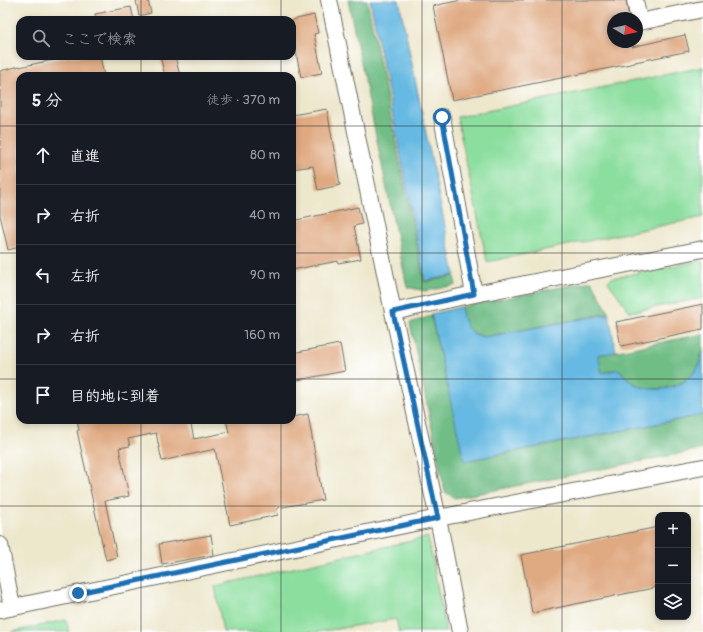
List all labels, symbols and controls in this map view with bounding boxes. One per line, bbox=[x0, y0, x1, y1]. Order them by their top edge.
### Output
north arrow bbox=[607, 12, 643, 48]
search box bbox=[16, 16, 296, 60]
icon: search bbox=[30, 27, 52, 49]
text: ここで検索 bbox=[62, 30, 137, 49]
text: 5 分 bbox=[32, 90, 62, 111]
text: 徒歩 · 370 m bbox=[207, 92, 280, 108]
route start bbox=[433, 108, 451, 126]
icon: ahead bbox=[32, 144, 54, 166]
text: 直進 bbox=[70, 147, 100, 166]
text: 80 m bbox=[250, 147, 280, 163]
icon: right bbox=[32, 204, 54, 226]
text: 右折 bbox=[70, 207, 100, 226]
text: 40 m bbox=[249, 207, 280, 223]
icon: left bbox=[32, 264, 54, 286]
text: 左折 bbox=[70, 267, 100, 286]
text: 90 m bbox=[250, 267, 280, 283]
icon: right bbox=[32, 324, 54, 346]
text: 右折 bbox=[70, 327, 100, 346]
text: 160 m bbox=[244, 327, 280, 343]
icon: arrive bbox=[32, 384, 54, 406]
text: 目的地に到着 bbox=[70, 387, 160, 406]
map controls bbox=[655, 512, 691, 620]
button: + bbox=[655, 512, 691, 548]
button: − bbox=[655, 548, 691, 584]
route end bbox=[69, 584, 87, 602]
button: layers bbox=[655, 584, 691, 620]

